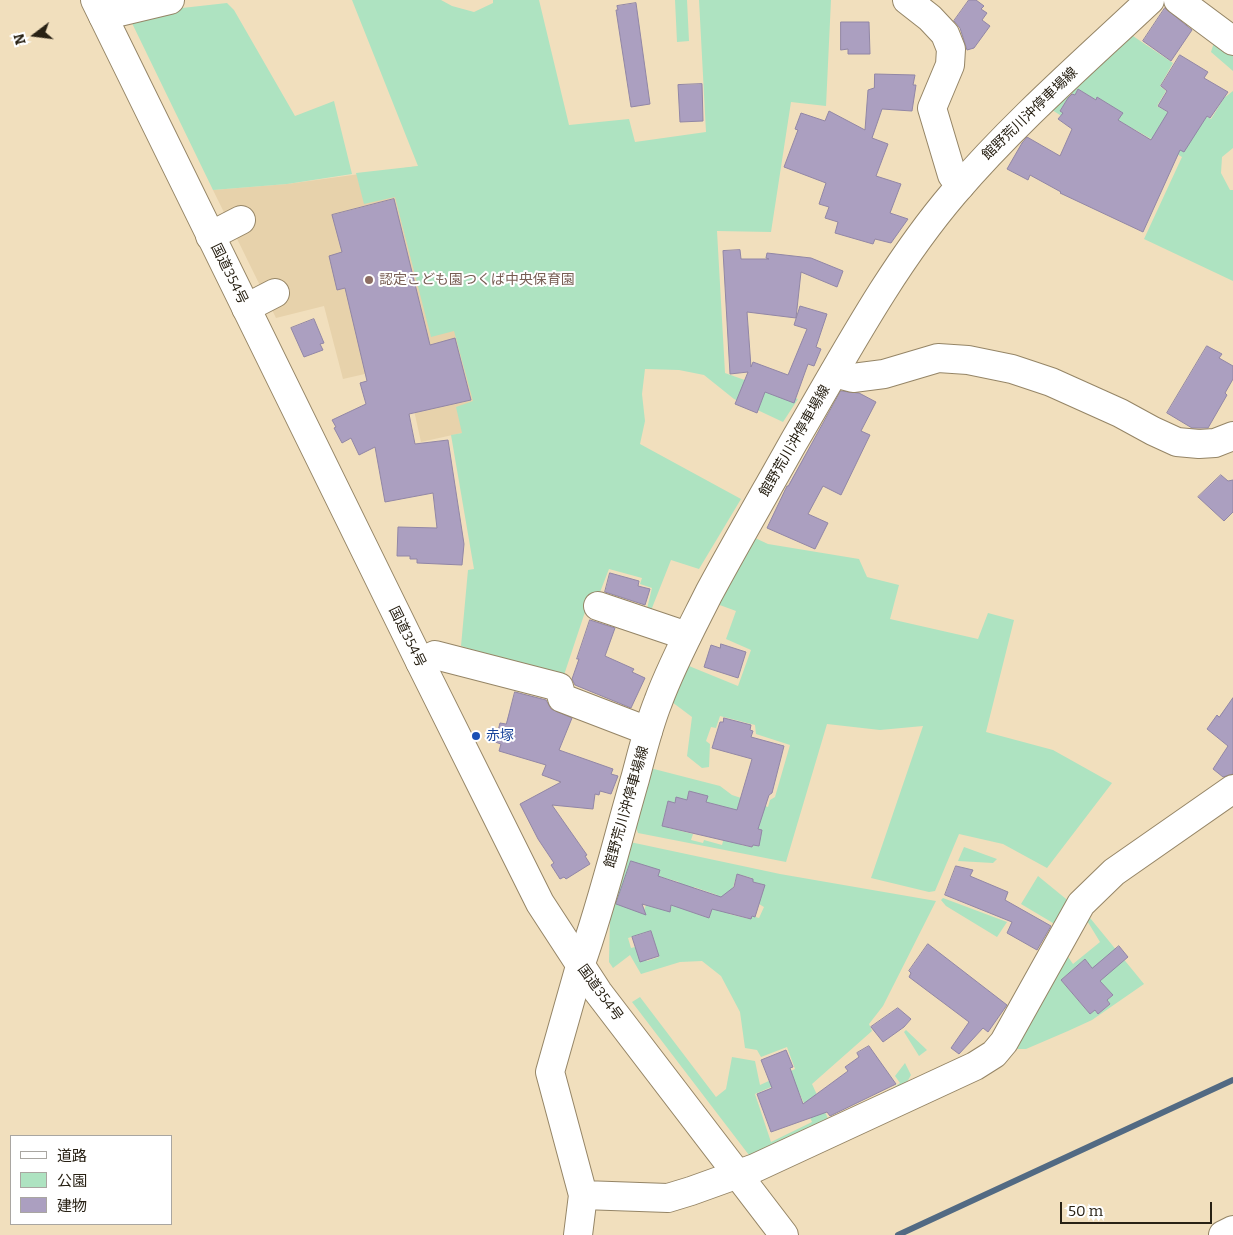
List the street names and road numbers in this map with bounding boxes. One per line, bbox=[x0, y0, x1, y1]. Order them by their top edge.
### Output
street label: 館野荒川沖停車場線 bbox=[979, 64, 1081, 164]
street label: 国道354号 bbox=[207, 241, 251, 307]
street label: 館野荒川沖停車場線 bbox=[756, 382, 834, 500]
street label: 国道354号 bbox=[385, 604, 429, 670]
street label: 館野荒川沖停車場線 bbox=[602, 744, 652, 870]
street label: 国道354号 bbox=[574, 962, 626, 1024]

